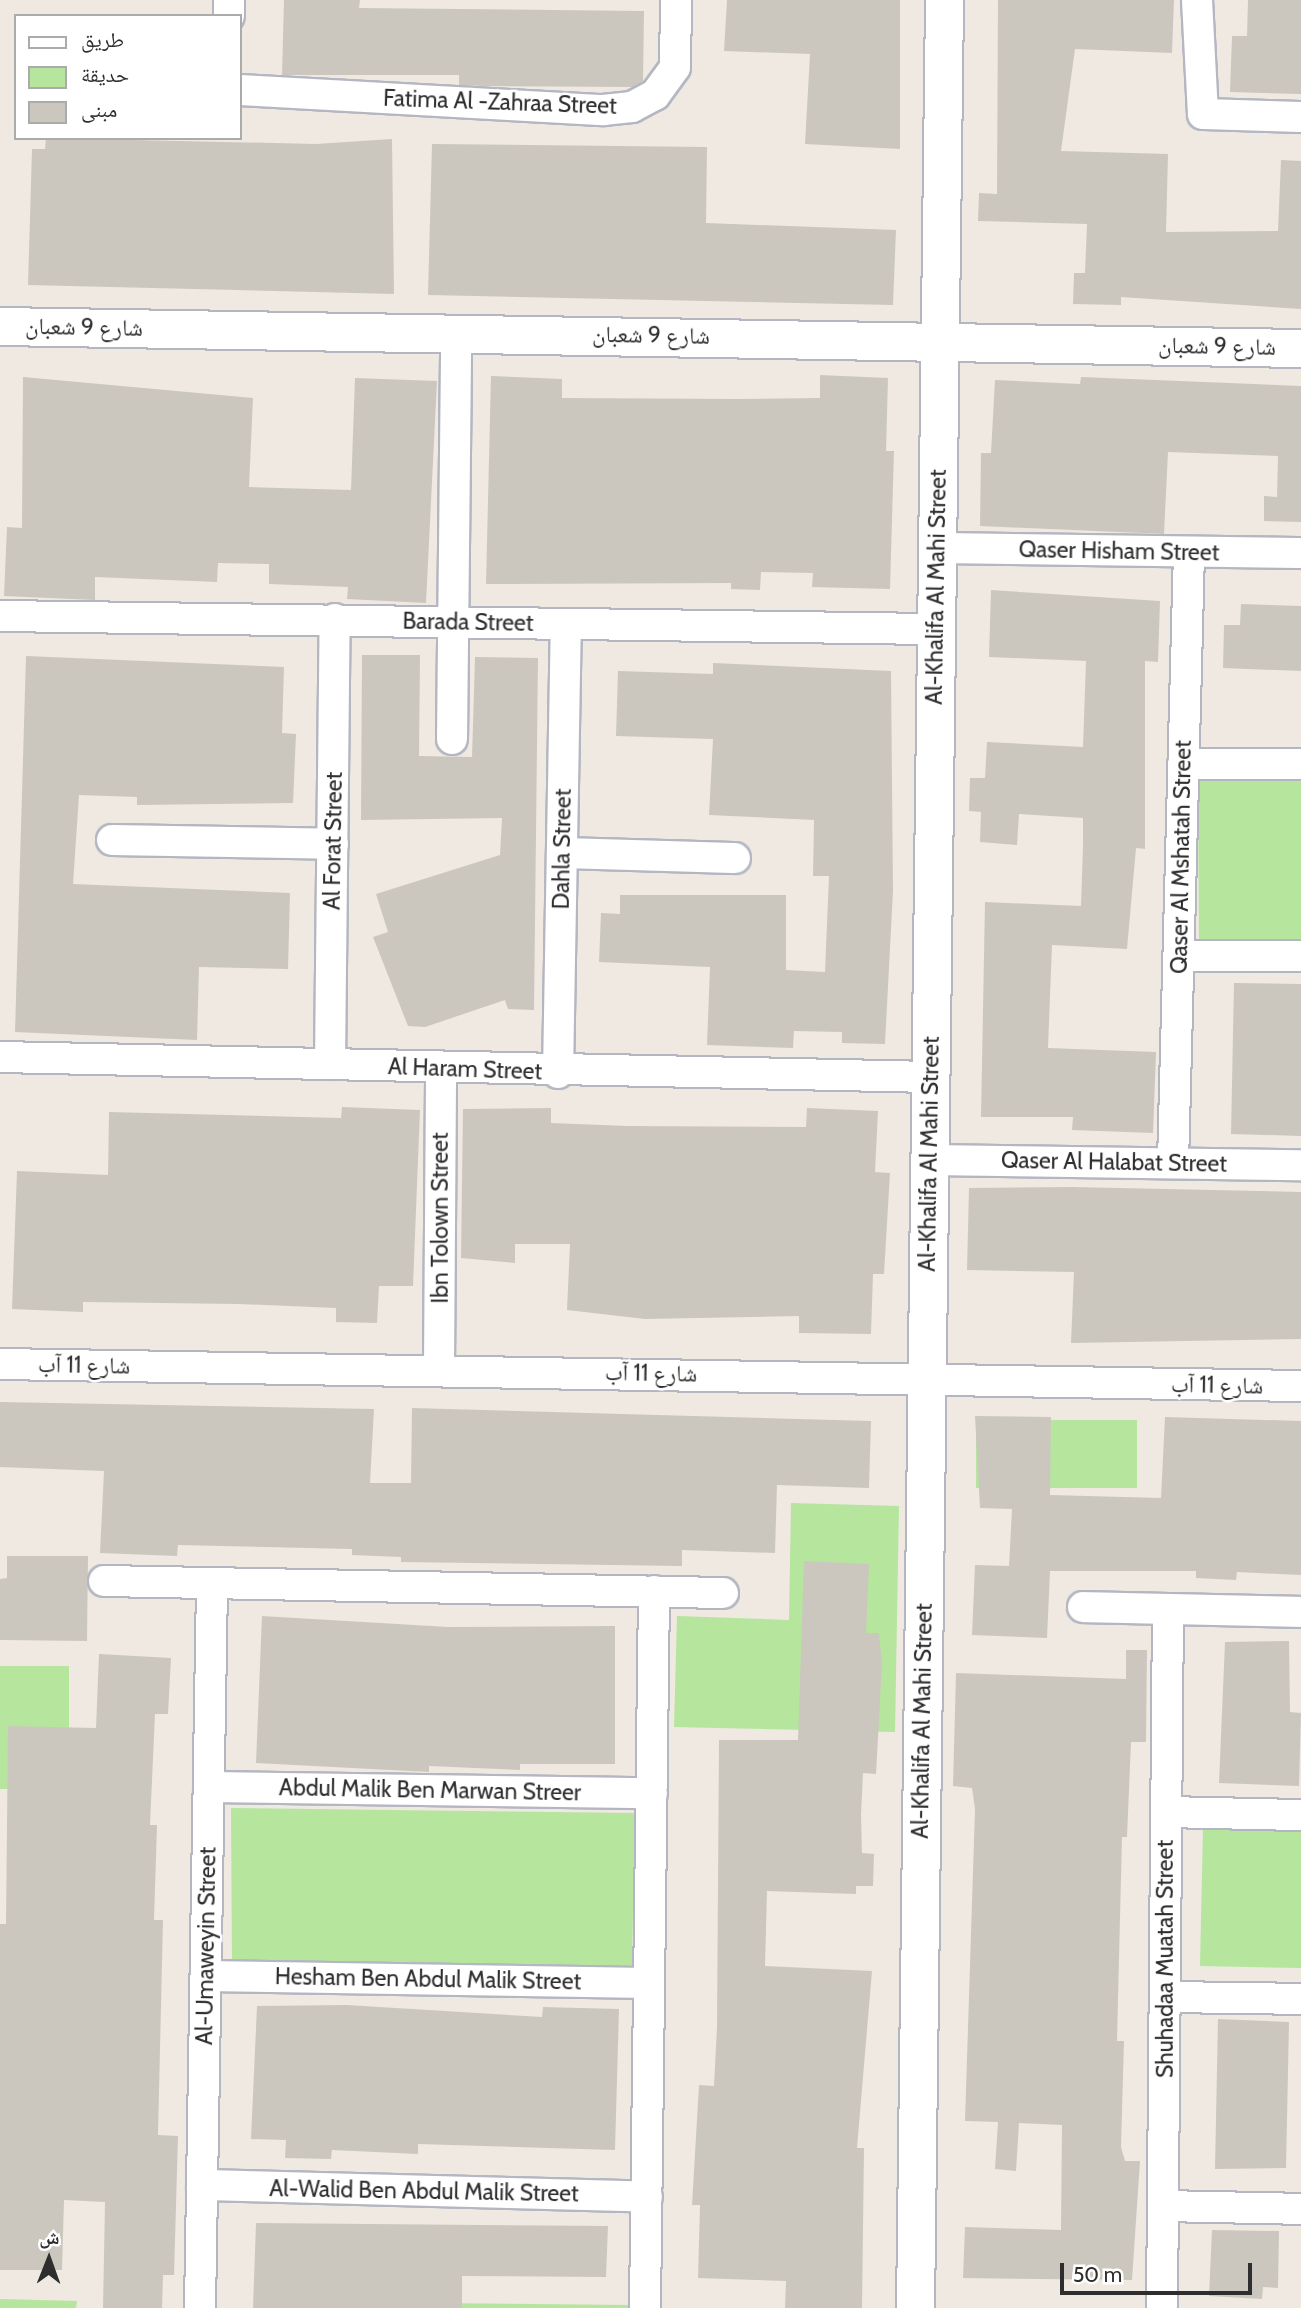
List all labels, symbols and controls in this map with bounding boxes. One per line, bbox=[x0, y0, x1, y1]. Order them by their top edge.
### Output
legend bbox=[14, 14, 242, 140]
text: طريق bbox=[81, 27, 124, 52]
text: حديقة bbox=[81, 62, 129, 87]
street label: Fatima Al -Zahraa Street bbox=[383, 84, 617, 120]
text: مبنى bbox=[81, 97, 117, 122]
street label: شارع 9 شعبان bbox=[25, 312, 143, 342]
street label: شارع 9 شعبان bbox=[592, 320, 710, 350]
street label: شارع 9 شعبان bbox=[1158, 331, 1276, 361]
street label: Al-Khalifa Al Mahi Street bbox=[920, 469, 952, 705]
street label: Qaser Hisham Street bbox=[1018, 535, 1220, 567]
street label: Barada Street bbox=[402, 607, 534, 637]
street label: Qaser Al Mshatah Street bbox=[1165, 740, 1197, 974]
street label: Al Forat Street bbox=[318, 772, 348, 910]
street label: Dahla Street bbox=[547, 788, 577, 910]
street label: Al-Khalifa Al Mahi Street bbox=[913, 1036, 945, 1272]
street label: Al Haram Street bbox=[387, 1053, 543, 1085]
street label: Ibn Tolown Street bbox=[426, 1132, 454, 1304]
street label: Qaser Al Halabat Street bbox=[1001, 1146, 1227, 1178]
street label: شارع 11 آب bbox=[38, 1350, 130, 1380]
street label: شارع 11 آب bbox=[605, 1358, 697, 1388]
street label: شارع 11 آب bbox=[1171, 1370, 1263, 1400]
street label: Al-Khalifa Al Mahi Street bbox=[906, 1603, 938, 1839]
street label: Abdul Malik Ben Marwan Streer bbox=[279, 1774, 581, 1806]
street label: Shuhadaa Muatah Street bbox=[1151, 1840, 1179, 2078]
street label: Al-Umaweyin Street bbox=[190, 1847, 222, 2045]
street label: Hesham Ben Abdul Malik Street bbox=[275, 1963, 581, 1995]
street label: Al-Walid Ben Abdul Malik Street bbox=[269, 2175, 579, 2207]
north arrow bbox=[14, 2224, 84, 2294]
text: ش bbox=[39, 2226, 60, 2249]
scale bar bbox=[1063, 2248, 1256, 2292]
text: 50 m bbox=[1073, 2262, 1122, 2287]

